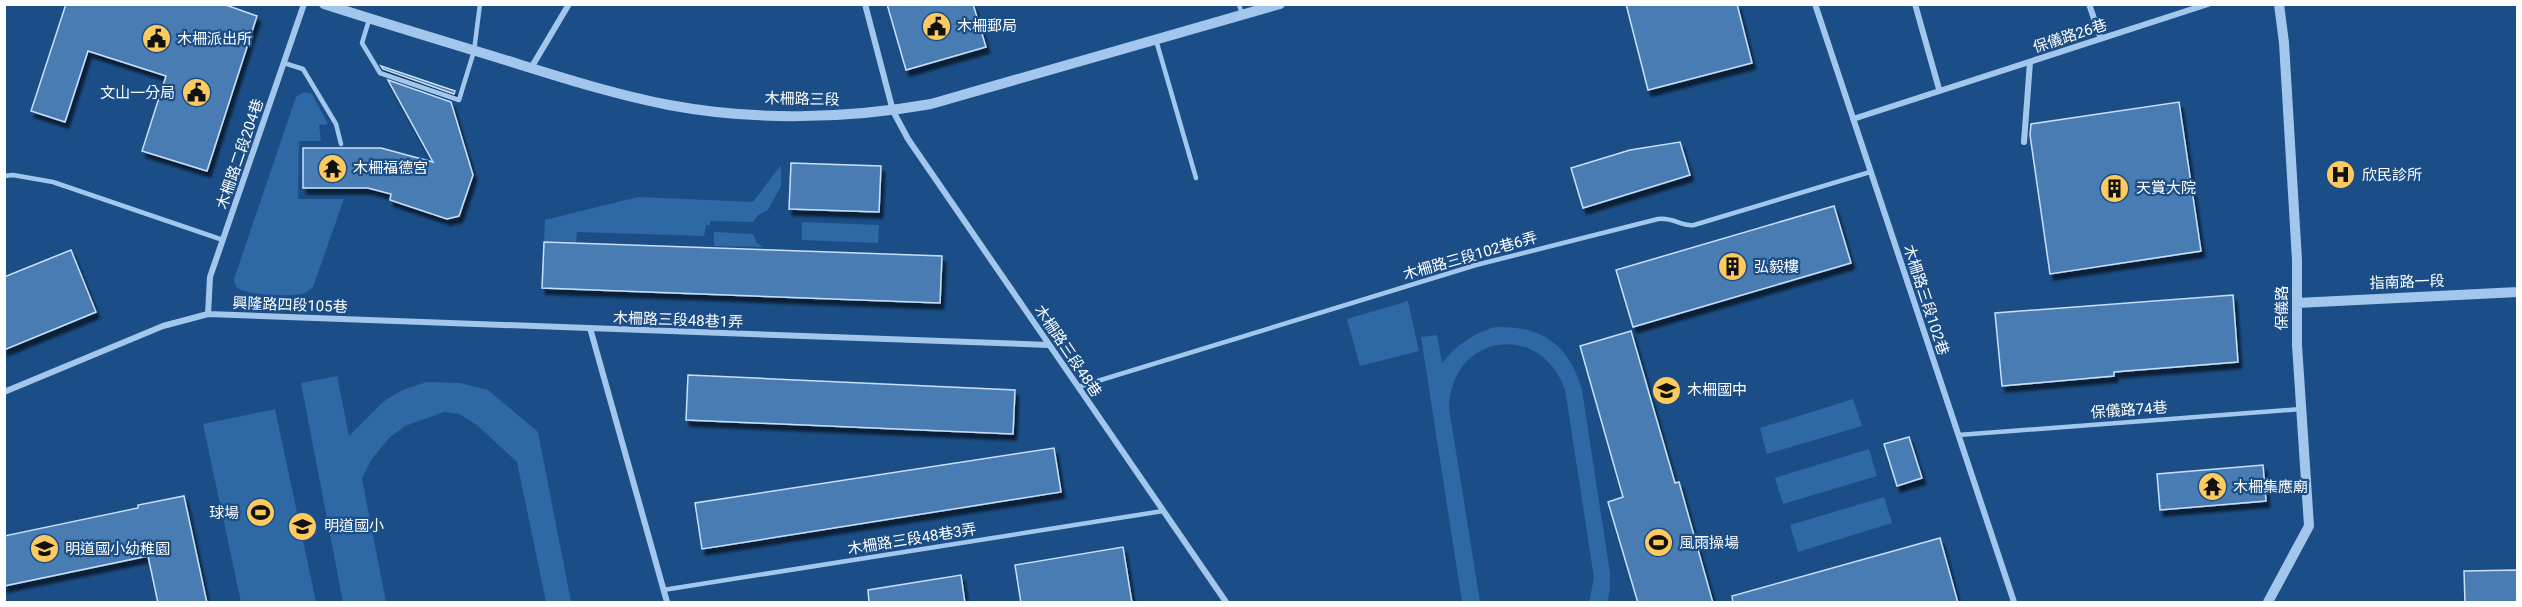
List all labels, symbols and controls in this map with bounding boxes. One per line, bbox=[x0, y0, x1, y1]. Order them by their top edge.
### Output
public building icon: 木柵郵局 bbox=[920, 10, 952, 42]
street label: 保儀路26巷 bbox=[2031, 16, 2109, 56]
place label: 木柵郵局 bbox=[957, 17, 1017, 35]
public building icon: 木柵派出所 bbox=[140, 23, 172, 55]
place label: 木柵派出所 bbox=[177, 30, 252, 48]
public building icon: 文山一分局 bbox=[180, 77, 212, 109]
place label: 文山一分局 bbox=[100, 84, 175, 102]
street label: 木柵路三段 bbox=[764, 89, 840, 109]
street label: 木柵路二段204巷 bbox=[213, 97, 267, 211]
temple icon: 木柵福德宮 bbox=[316, 152, 348, 184]
place label: 木柵福德宮 bbox=[353, 159, 428, 177]
hospital icon: 欣民診所 bbox=[2325, 159, 2357, 191]
place label: 欣民診所 bbox=[2362, 166, 2422, 184]
building icon: 天賞大院 bbox=[2099, 172, 2131, 204]
place label: 天賞大院 bbox=[2136, 179, 2196, 197]
street label: 木柵路三段102巷6弄 bbox=[1401, 228, 1539, 284]
street label: 木柵路三段102巷 bbox=[1900, 242, 1952, 358]
building icon: 弘毅樓 bbox=[1717, 251, 1749, 283]
place label: 弘毅樓 bbox=[1754, 258, 1799, 276]
street label: 指南路一段 bbox=[2369, 272, 2445, 292]
street label: 保儀路 bbox=[2273, 285, 2291, 331]
street label: 興隆路四段105巷 bbox=[232, 294, 348, 316]
street label: 木柵路三段48巷 bbox=[1031, 302, 1105, 400]
street label: 木柵路三段48巷1弄 bbox=[613, 309, 743, 331]
school or university icon: 木柵國中 bbox=[1650, 374, 1682, 406]
place label: 木柵國中 bbox=[1687, 381, 1747, 399]
street label: 保儀路74巷 bbox=[2090, 398, 2168, 422]
temple icon: 木柵集應廟 bbox=[2196, 471, 2228, 503]
place label: 木柵集應廟 bbox=[2233, 478, 2308, 496]
sports icon: 球場 bbox=[244, 497, 276, 529]
place label: 球場 bbox=[209, 504, 239, 522]
school or university icon: 明道國小 bbox=[287, 510, 319, 542]
place label: 明道國小 bbox=[324, 517, 384, 535]
street label: 木柵路三段48巷3弄 bbox=[846, 520, 978, 558]
sports icon: 風雨操場 bbox=[1642, 527, 1674, 559]
school or university icon: 明道國小幼稚園 bbox=[28, 533, 60, 565]
place label: 風雨操場 bbox=[1679, 534, 1739, 552]
place label: 明道國小幼稚園 bbox=[65, 540, 170, 558]

